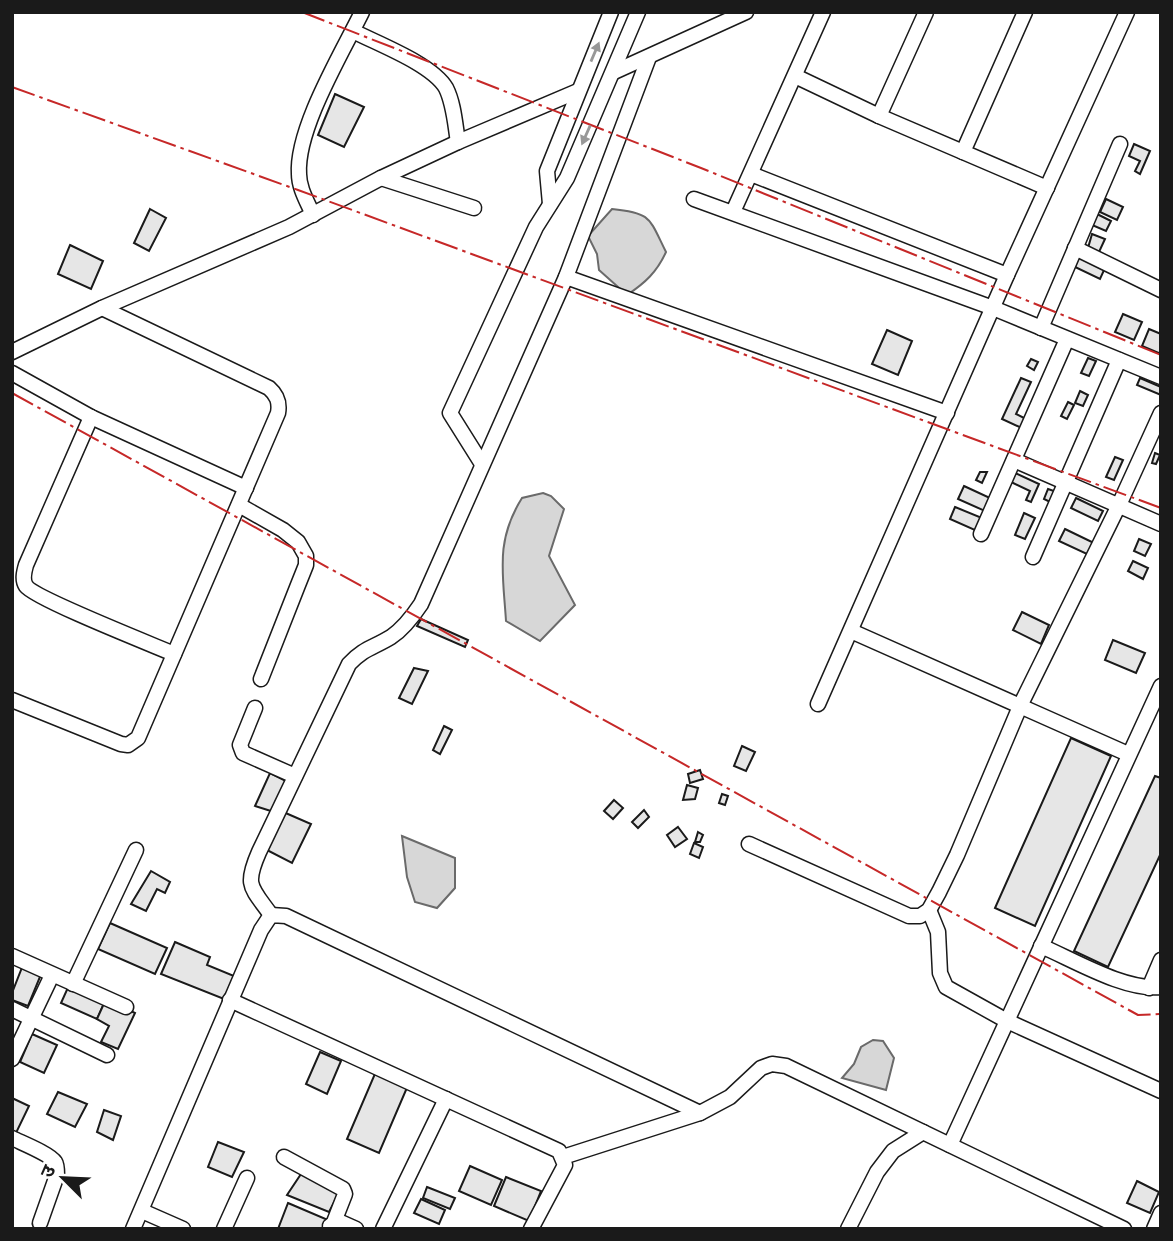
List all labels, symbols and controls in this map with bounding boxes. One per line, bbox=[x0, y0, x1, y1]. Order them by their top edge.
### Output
one-way arrow bbox=[590, 41, 601, 62]
one-way arrow bbox=[580, 125, 592, 145]
north arrow bbox=[28, 1143, 98, 1213]
text: उ bbox=[35, 1161, 60, 1181]

